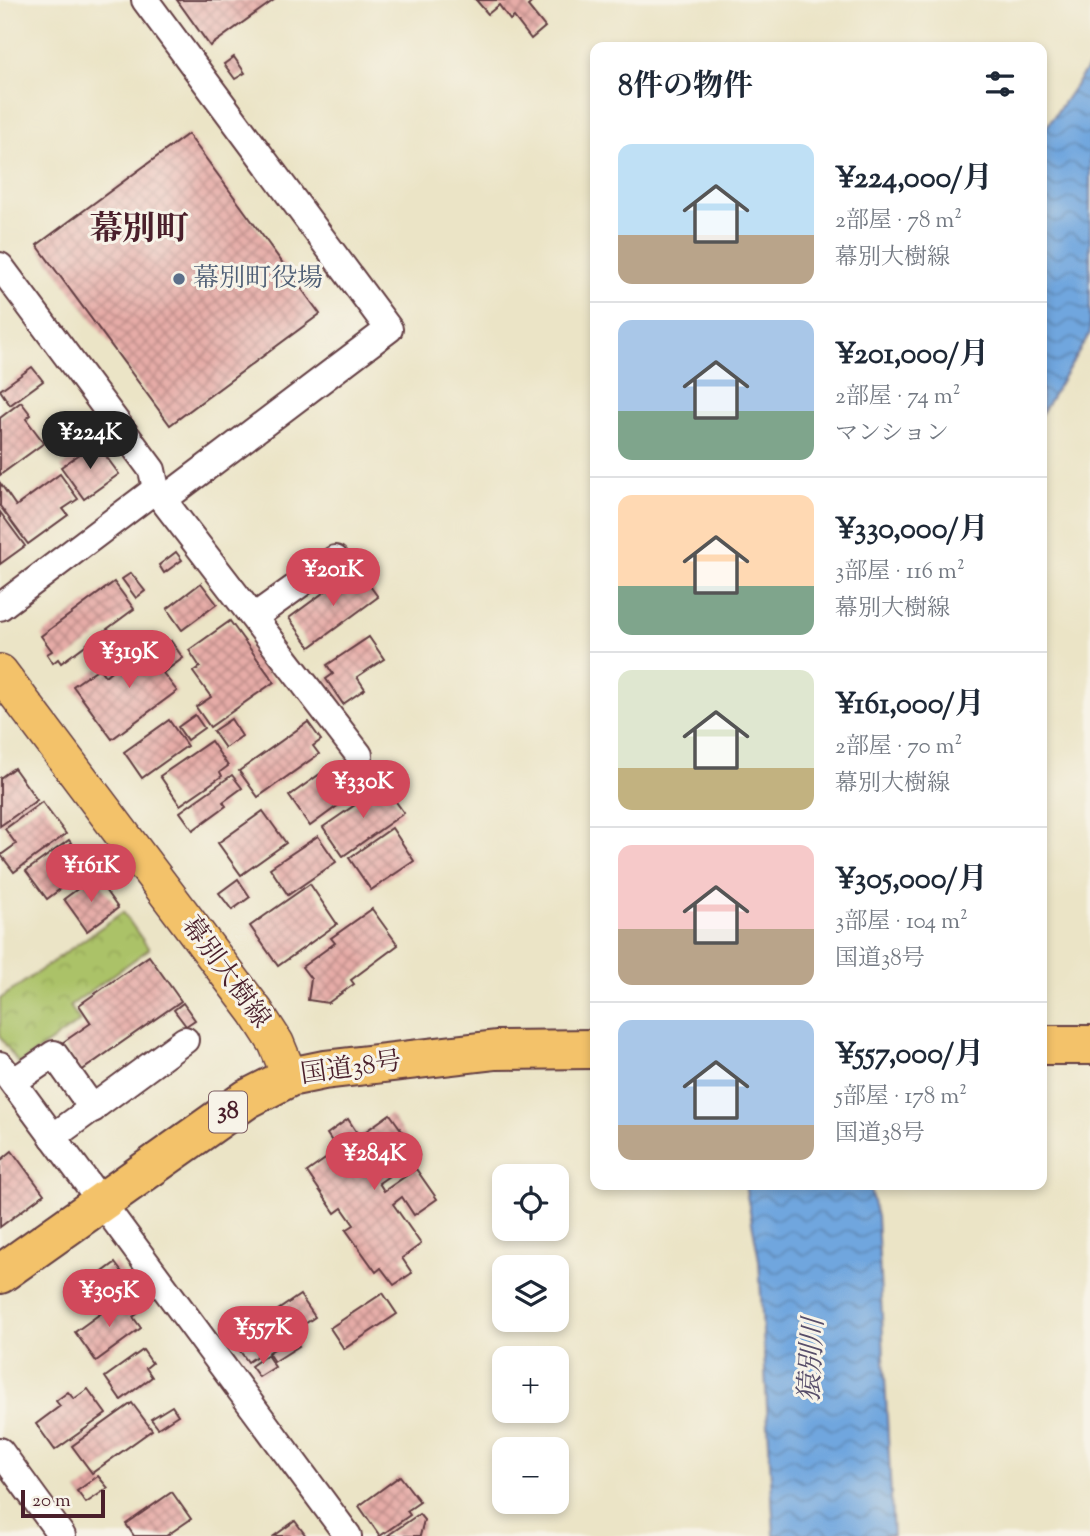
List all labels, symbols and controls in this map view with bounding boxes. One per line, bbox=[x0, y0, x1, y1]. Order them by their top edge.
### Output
icon: filters bbox=[981, 65, 1019, 103]
text: 8件の物件 bbox=[618, 66, 753, 109]
text: ¥224,000/月 bbox=[835, 158, 992, 201]
icon: home bbox=[674, 172, 758, 256]
text: 2部屋 · 78 m² bbox=[835, 205, 962, 238]
district label: 幕別町 bbox=[90, 207, 189, 255]
text: 幕別大樹線 bbox=[835, 242, 950, 275]
place label: 幕別町役場 bbox=[193, 261, 323, 298]
marker: 幕別町役場 bbox=[171, 271, 187, 287]
text: ¥201,000/月 bbox=[835, 334, 989, 377]
icon: home bbox=[674, 348, 758, 432]
text: 2部屋 · 74 m² bbox=[835, 381, 961, 414]
pin: ¥224K bbox=[41, 412, 139, 471]
text: ¥224K bbox=[58, 417, 122, 450]
text: マンション bbox=[835, 418, 949, 451]
text: ¥330,000/月 bbox=[835, 509, 989, 552]
icon: home bbox=[674, 523, 758, 607]
pin: ¥201K bbox=[284, 548, 382, 608]
text: ¥201K bbox=[302, 554, 364, 587]
text: 3部屋 · 116 m² bbox=[835, 556, 965, 589]
text: 幕別大樹線 bbox=[835, 593, 950, 626]
pin: ¥319K bbox=[80, 630, 178, 690]
text: ¥319K bbox=[99, 636, 159, 669]
text: ¥161,000/月 bbox=[835, 684, 985, 727]
icon: home bbox=[674, 698, 758, 782]
text: 2部屋 · 70 m² bbox=[835, 731, 962, 764]
pin: ¥330K bbox=[314, 760, 412, 820]
text: ¥330K bbox=[332, 766, 394, 799]
text: 幕別大樹線 bbox=[835, 768, 950, 801]
pin: ¥161K bbox=[42, 844, 140, 904]
text: ¥161K bbox=[62, 850, 120, 883]
text: ¥305,000/月 bbox=[835, 859, 988, 902]
icon: home bbox=[674, 873, 758, 957]
text: 3部屋 · 104 m² bbox=[835, 906, 968, 939]
street label: 幕別大樹線 bbox=[172, 910, 278, 1036]
text: 国道38号 bbox=[835, 943, 925, 976]
text: ¥557,000/月 bbox=[835, 1034, 984, 1077]
street label: 国道38号 bbox=[298, 1044, 404, 1094]
icon: home bbox=[674, 1048, 758, 1132]
text: 5部屋 · 178 m² bbox=[835, 1081, 967, 1114]
road number: 38 bbox=[209, 1092, 247, 1132]
text: 国道38号 bbox=[835, 1118, 925, 1151]
pin: ¥284K bbox=[325, 1132, 423, 1192]
text: ¥284K bbox=[342, 1138, 406, 1171]
map controls bbox=[492, 1164, 569, 1514]
button: locate bbox=[492, 1164, 569, 1241]
button: layers bbox=[492, 1255, 569, 1332]
pin: ¥305K bbox=[60, 1270, 158, 1329]
text: ¥305K bbox=[79, 1275, 139, 1308]
pin: ¥557K bbox=[214, 1306, 312, 1366]
text: ¥557K bbox=[234, 1312, 292, 1345]
water label: 猿別川 bbox=[791, 1314, 835, 1403]
button: + bbox=[492, 1346, 569, 1423]
button: − bbox=[492, 1437, 569, 1514]
scale bar bbox=[21, 1487, 105, 1519]
text: 20 m bbox=[32, 1488, 71, 1515]

